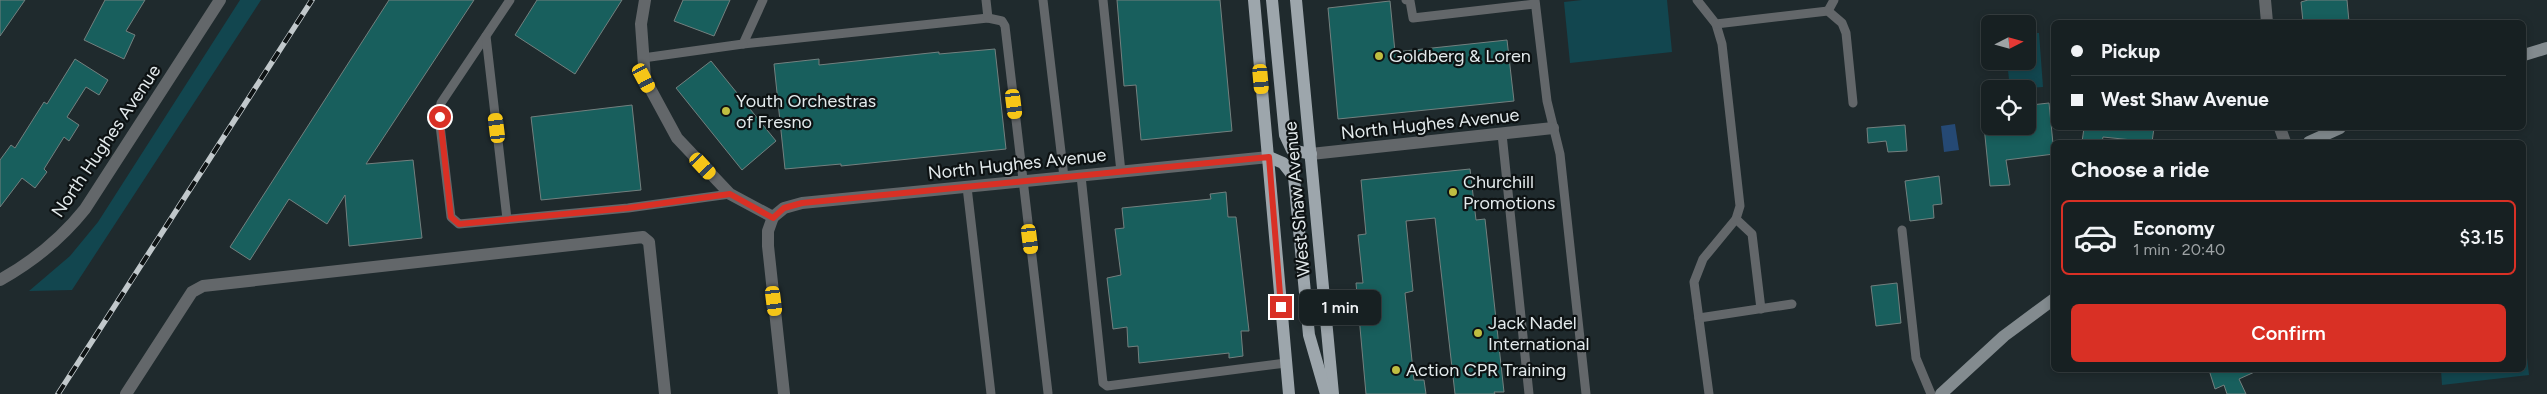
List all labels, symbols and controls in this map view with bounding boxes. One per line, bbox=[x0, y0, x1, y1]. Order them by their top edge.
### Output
north arrow bbox=[1981, 15, 2036, 70]
map controls bbox=[1981, 15, 2036, 135]
text: Pickup bbox=[2101, 40, 2160, 63]
place label: Goldberg & Loren bbox=[1389, 45, 1531, 67]
marker: Goldberg & Loren bbox=[1373, 50, 1385, 62]
street label: North Hughes Avenue bbox=[47, 60, 165, 222]
car bbox=[630, 61, 657, 95]
car bbox=[1252, 63, 1269, 95]
button: locate bbox=[1981, 80, 2036, 135]
car bbox=[1004, 88, 1023, 120]
text: West Shaw Avenue bbox=[2101, 88, 2269, 111]
place label: Youth Orchestras of Fresno bbox=[736, 90, 876, 133]
street label: North Hughes Avenue bbox=[1340, 104, 1521, 144]
marker: Youth Orchestras of Fresno bbox=[720, 105, 732, 117]
route start bbox=[429, 106, 451, 128]
car bbox=[487, 112, 506, 144]
street label: West Shaw Avenue bbox=[1279, 120, 1315, 277]
street label: North Hughes Avenue bbox=[927, 144, 1108, 184]
car bbox=[687, 150, 718, 182]
text: Choose a ride bbox=[2071, 156, 2209, 183]
place label: Churchill Promotions bbox=[1463, 171, 1555, 214]
marker: Churchill Promotions bbox=[1447, 186, 1459, 198]
icon: car bbox=[2073, 215, 2118, 260]
text: Economy bbox=[2133, 217, 2215, 240]
car bbox=[1020, 223, 1039, 255]
text: $3.15 bbox=[2460, 226, 2504, 249]
text: 1 min · 20:40 bbox=[2133, 240, 2225, 259]
car bbox=[764, 285, 783, 317]
callout: 1 min bbox=[1298, 290, 1381, 324]
route end bbox=[1270, 296, 1292, 318]
text: 1 min bbox=[1321, 298, 1359, 317]
button: Confirm bbox=[2071, 304, 2506, 362]
place label: Jack Nadel International bbox=[1488, 312, 1589, 355]
marker: Jack Nadel International bbox=[1472, 327, 1484, 339]
place label: Action CPR Training bbox=[1406, 359, 1566, 381]
marker: Action CPR Training bbox=[1390, 364, 1402, 376]

